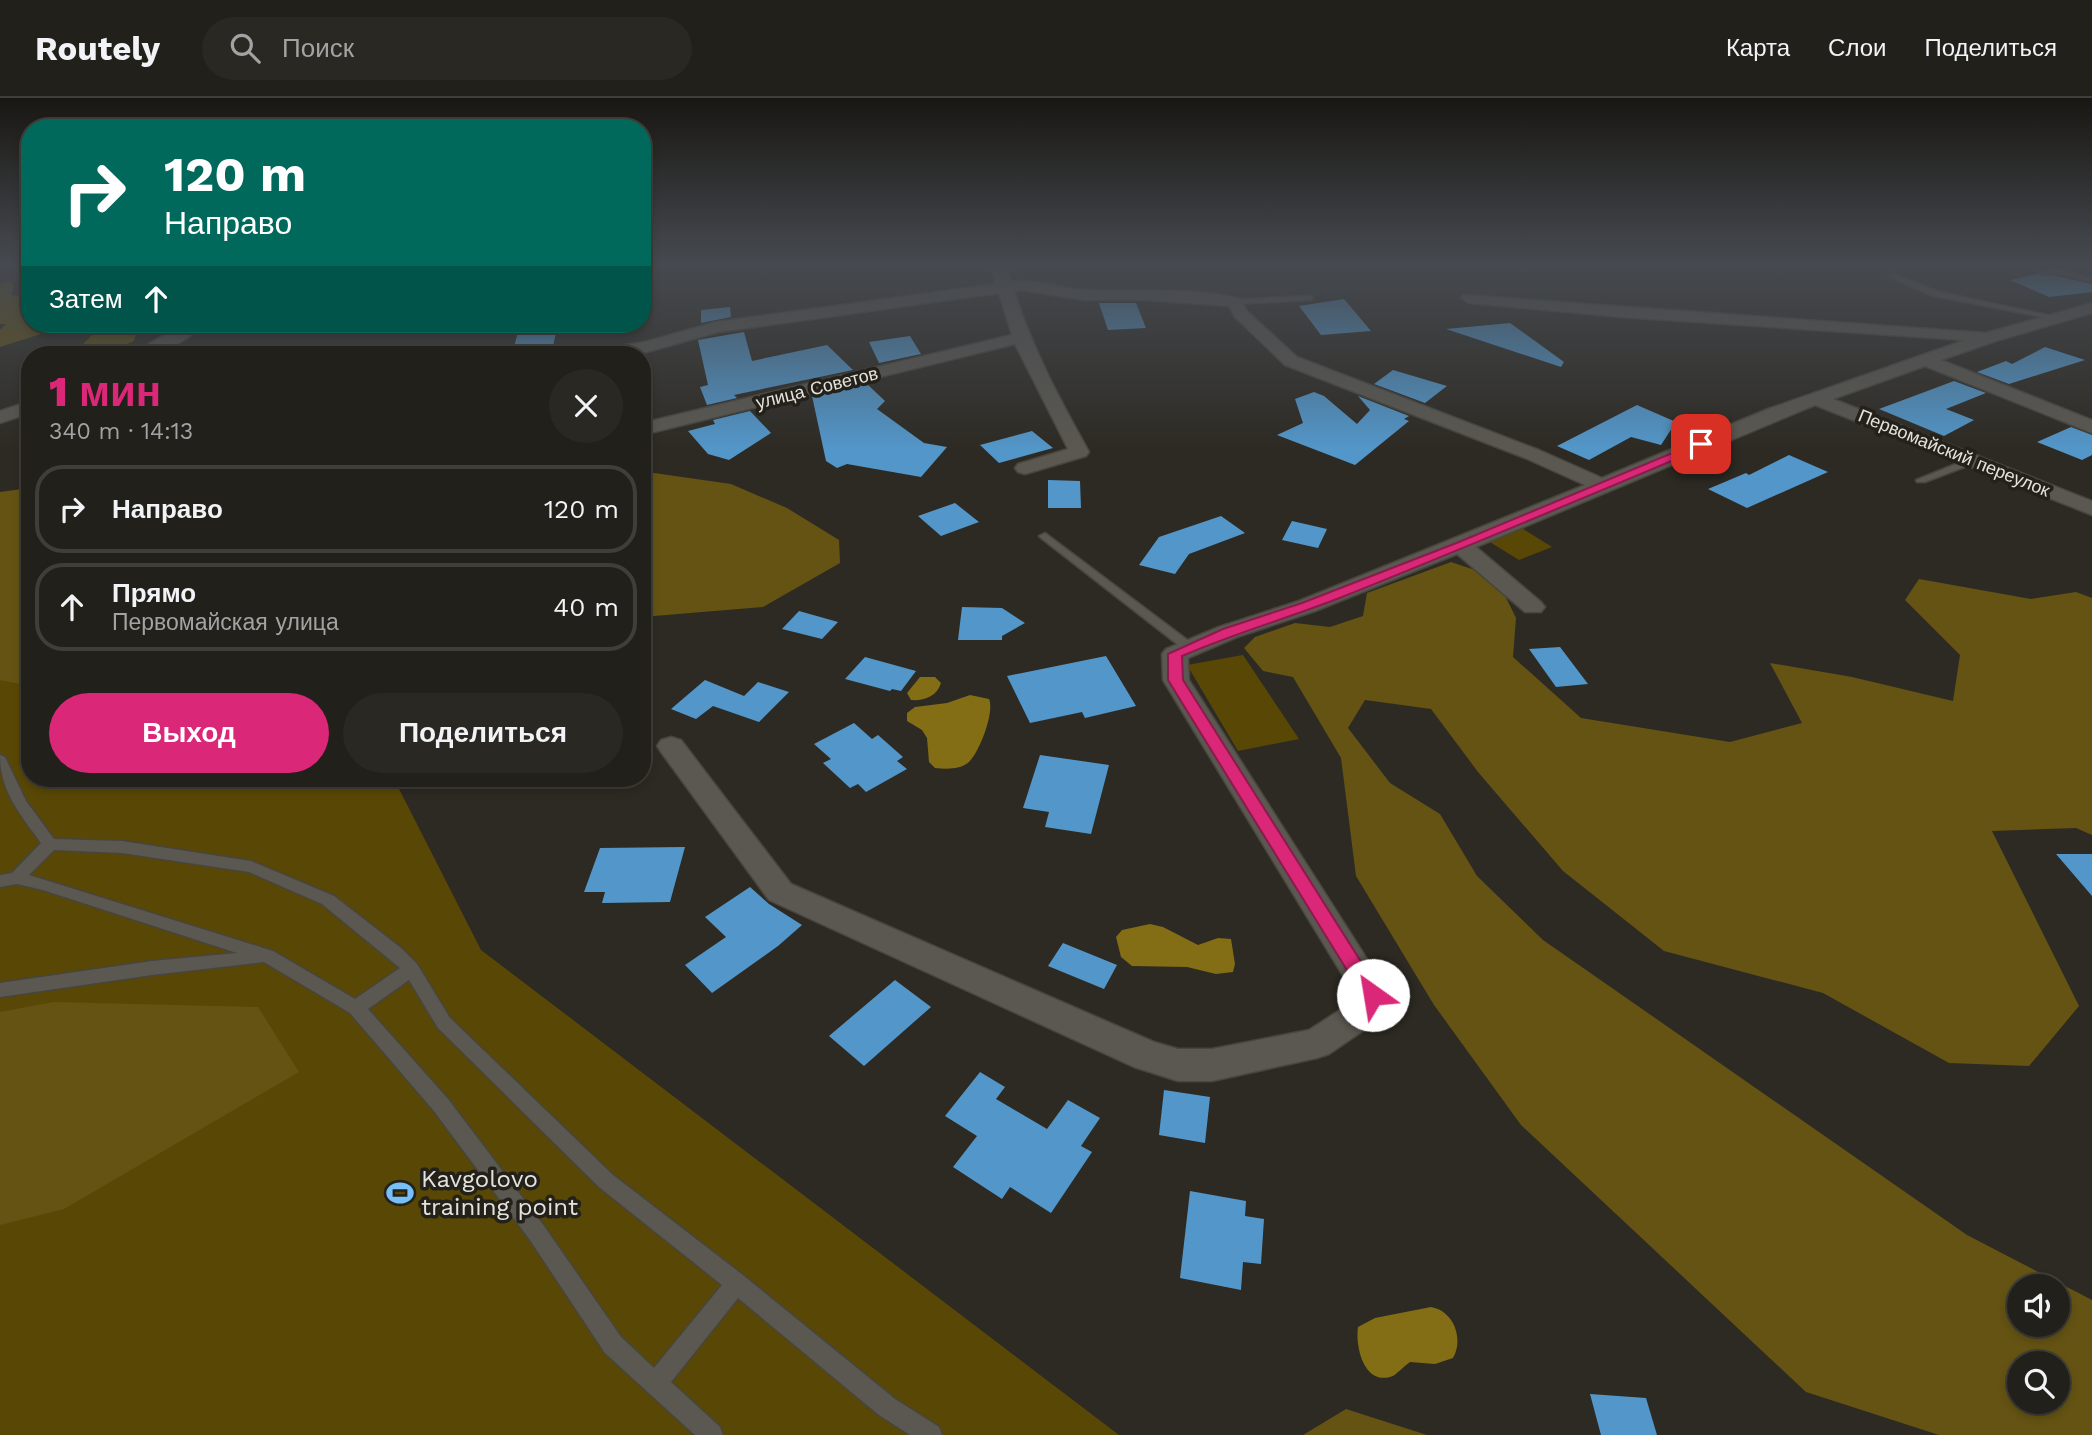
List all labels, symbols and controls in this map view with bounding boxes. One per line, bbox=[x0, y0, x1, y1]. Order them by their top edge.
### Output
search box bbox=[202, 17, 692, 80]
text: Routely bbox=[35, 29, 160, 68]
icon: search bbox=[226, 29, 264, 67]
text: Поиск bbox=[282, 33, 354, 63]
text: Карта bbox=[1726, 34, 1790, 62]
text: Слои bbox=[1828, 34, 1886, 62]
text: Поделиться bbox=[1924, 34, 2057, 62]
text: 120 m bbox=[164, 145, 306, 203]
icon: right bbox=[49, 147, 140, 238]
text: Направо bbox=[164, 204, 292, 242]
icon: ahead bbox=[137, 280, 175, 318]
text: Затем bbox=[49, 284, 123, 314]
street label: улица Советов bbox=[754, 362, 880, 413]
text: 1 мин bbox=[49, 367, 161, 416]
button: close bbox=[549, 369, 623, 443]
street label: Первомайский переулок bbox=[1855, 404, 2053, 501]
pin bbox=[1671, 414, 1731, 474]
text: 340 m · 14:13 bbox=[49, 418, 193, 445]
icon: arrive bbox=[1682, 425, 1720, 463]
icon: right bbox=[53, 490, 91, 528]
text: Направо bbox=[112, 494, 223, 524]
text: 120 m bbox=[544, 494, 619, 524]
text: Прямо bbox=[112, 578, 196, 608]
icon: ahead bbox=[53, 588, 91, 626]
text: 40 m bbox=[553, 592, 619, 622]
text: Первомайская улица bbox=[112, 609, 339, 636]
button: Выход bbox=[49, 693, 329, 773]
button: Поделиться bbox=[343, 693, 623, 773]
position arrow bbox=[1336, 958, 1410, 1032]
place label: Kavgolovo training point bbox=[421, 1165, 578, 1221]
sports icon: Kavgolovo training point bbox=[385, 1178, 415, 1208]
map controls bbox=[2007, 1274, 2070, 1414]
button: sound bbox=[2007, 1274, 2070, 1337]
button: search bbox=[2007, 1351, 2070, 1414]

